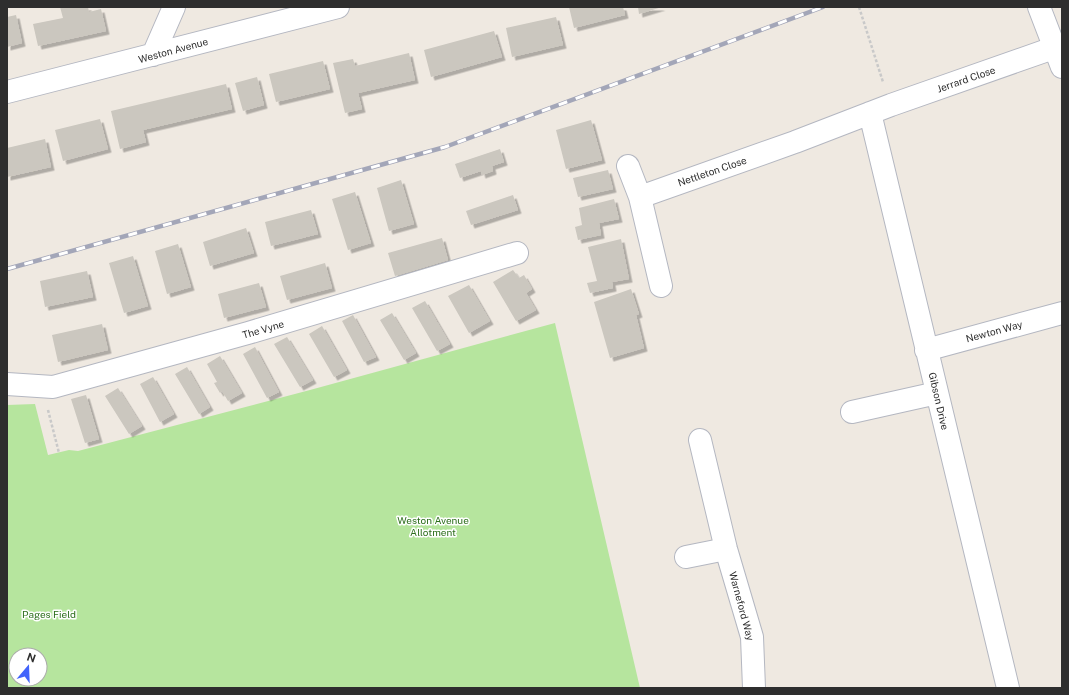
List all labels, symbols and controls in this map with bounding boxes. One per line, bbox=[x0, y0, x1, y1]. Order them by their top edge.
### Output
street label: Weston Avenue bbox=[137, 35, 209, 65]
street label: Jerrard Close bbox=[935, 63, 997, 95]
street label: Nettleton Close bbox=[676, 153, 748, 188]
street label: The Vyne bbox=[241, 317, 286, 341]
street label: Newton Way bbox=[964, 318, 1024, 344]
street label: Gibson Drive bbox=[927, 371, 952, 431]
park label: Weston Avenue Allotment bbox=[397, 514, 469, 538]
street label: Warneford Way bbox=[727, 570, 757, 643]
park label: Pages Field bbox=[22, 608, 76, 620]
north arrow bbox=[8, 647, 48, 687]
text: N bbox=[25, 650, 37, 665]

